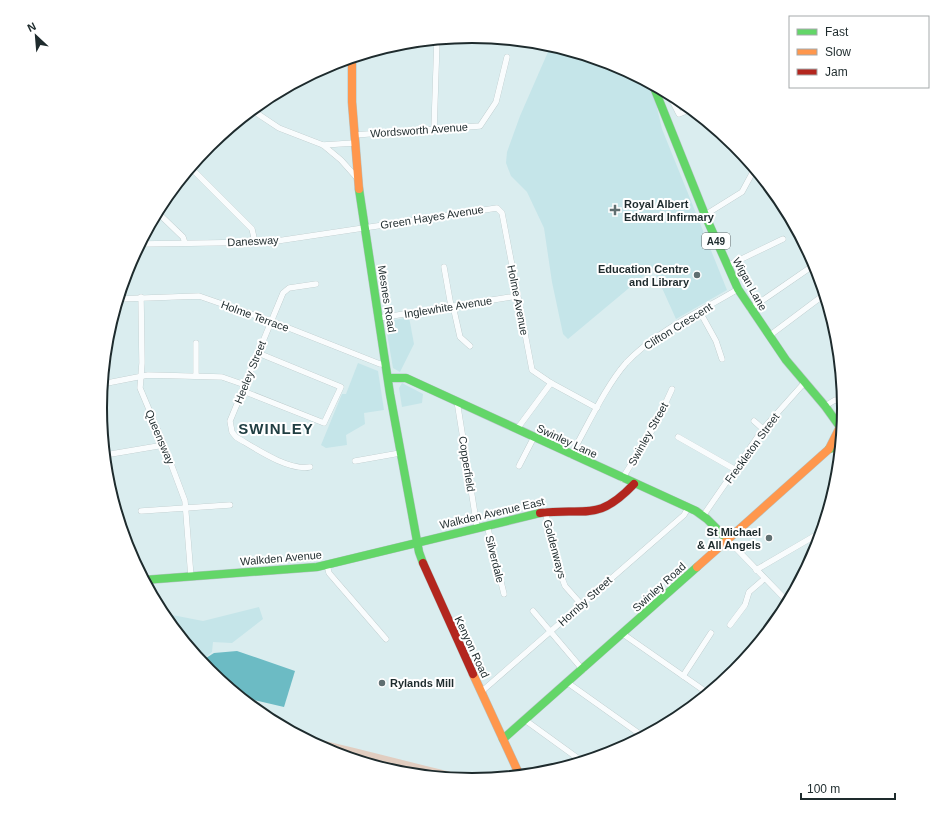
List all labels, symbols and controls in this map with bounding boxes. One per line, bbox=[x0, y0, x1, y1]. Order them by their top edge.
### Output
north arrow bbox=[16, 16, 56, 56]
legend bbox=[789, 16, 929, 88]
text: N bbox=[25, 20, 38, 34]
text: Fast bbox=[825, 25, 849, 39]
text: Slow bbox=[825, 45, 851, 59]
text: Jam bbox=[825, 65, 848, 79]
street label: Wordsworth Avenue bbox=[370, 121, 468, 139]
place label: Royal Albert Edward Infirmary bbox=[624, 198, 715, 223]
street label: Green Hayes Avenue bbox=[380, 203, 484, 231]
marker: Royal Albert Edward Infirmary bbox=[609, 204, 621, 216]
road number: A49 bbox=[702, 233, 730, 249]
street label: Danesway bbox=[227, 234, 279, 248]
street label: Wigan Lane bbox=[731, 255, 769, 313]
place label: Education Centre and Library bbox=[598, 263, 690, 288]
street label: Holme Avenue bbox=[505, 264, 531, 336]
street label: Mesnes Road bbox=[376, 265, 398, 333]
marker: Education Centre and Library bbox=[692, 270, 702, 280]
street label: Inglewhite Avenue bbox=[403, 294, 493, 320]
street label: Holme Terrace bbox=[219, 298, 291, 334]
street label: Clifton Crescent bbox=[642, 300, 714, 352]
street label: Heeley Street bbox=[232, 339, 268, 405]
street label: Swinley Street bbox=[626, 400, 670, 468]
street label: Queensway bbox=[143, 408, 177, 467]
street label: Freckleton Street bbox=[723, 411, 781, 485]
district label: SWINLEY bbox=[238, 420, 314, 437]
street label: Swinley Lane bbox=[535, 422, 599, 460]
street label: Copperfield bbox=[457, 435, 477, 493]
street label: Walkden Avenue East bbox=[439, 495, 545, 531]
street label: Goldenways bbox=[541, 518, 569, 580]
place label: St Michael & All Angels bbox=[697, 526, 761, 551]
marker: St Michael & All Angels bbox=[764, 533, 774, 543]
street label: Silverdale bbox=[483, 534, 507, 584]
street label: Walkden Avenue bbox=[240, 548, 322, 568]
street label: Swinley Road bbox=[630, 560, 688, 614]
street label: Hornby Street bbox=[556, 574, 614, 628]
street label: Kenyon Road bbox=[452, 614, 492, 680]
place label: Rylands Mill bbox=[390, 677, 454, 689]
marker: Rylands Mill bbox=[377, 678, 387, 688]
scale bar bbox=[801, 775, 895, 801]
text: 100 m bbox=[807, 782, 840, 796]

